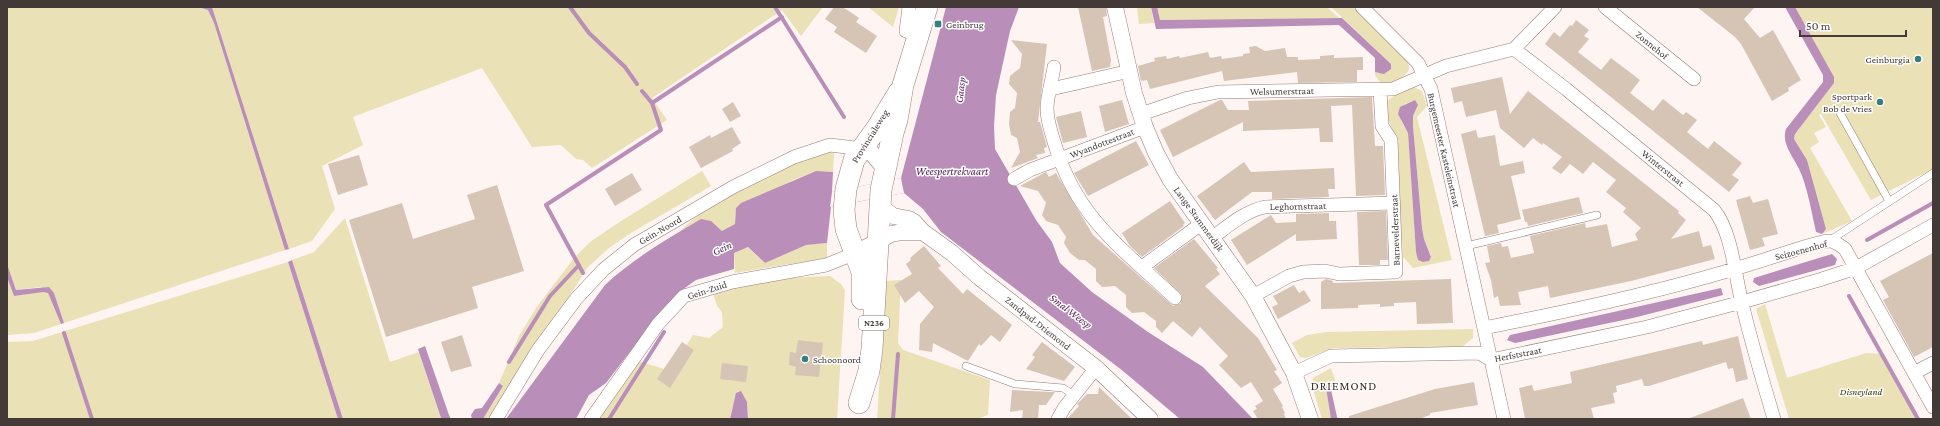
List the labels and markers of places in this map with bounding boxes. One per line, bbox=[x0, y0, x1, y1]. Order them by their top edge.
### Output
marker: Geinbrug bbox=[933, 19, 943, 29]
place label: Geinbrug bbox=[946, 19, 984, 30]
place label: Geinburgia bbox=[1865, 54, 1910, 65]
marker: Geinburgia bbox=[1913, 54, 1923, 64]
place label: Sportpark Bob de Vries bbox=[1823, 91, 1872, 114]
marker: Sportpark Bob de Vries bbox=[1875, 97, 1885, 107]
marker: Schoonoord bbox=[800, 354, 810, 364]
place label: Schoonoord bbox=[813, 354, 862, 365]

